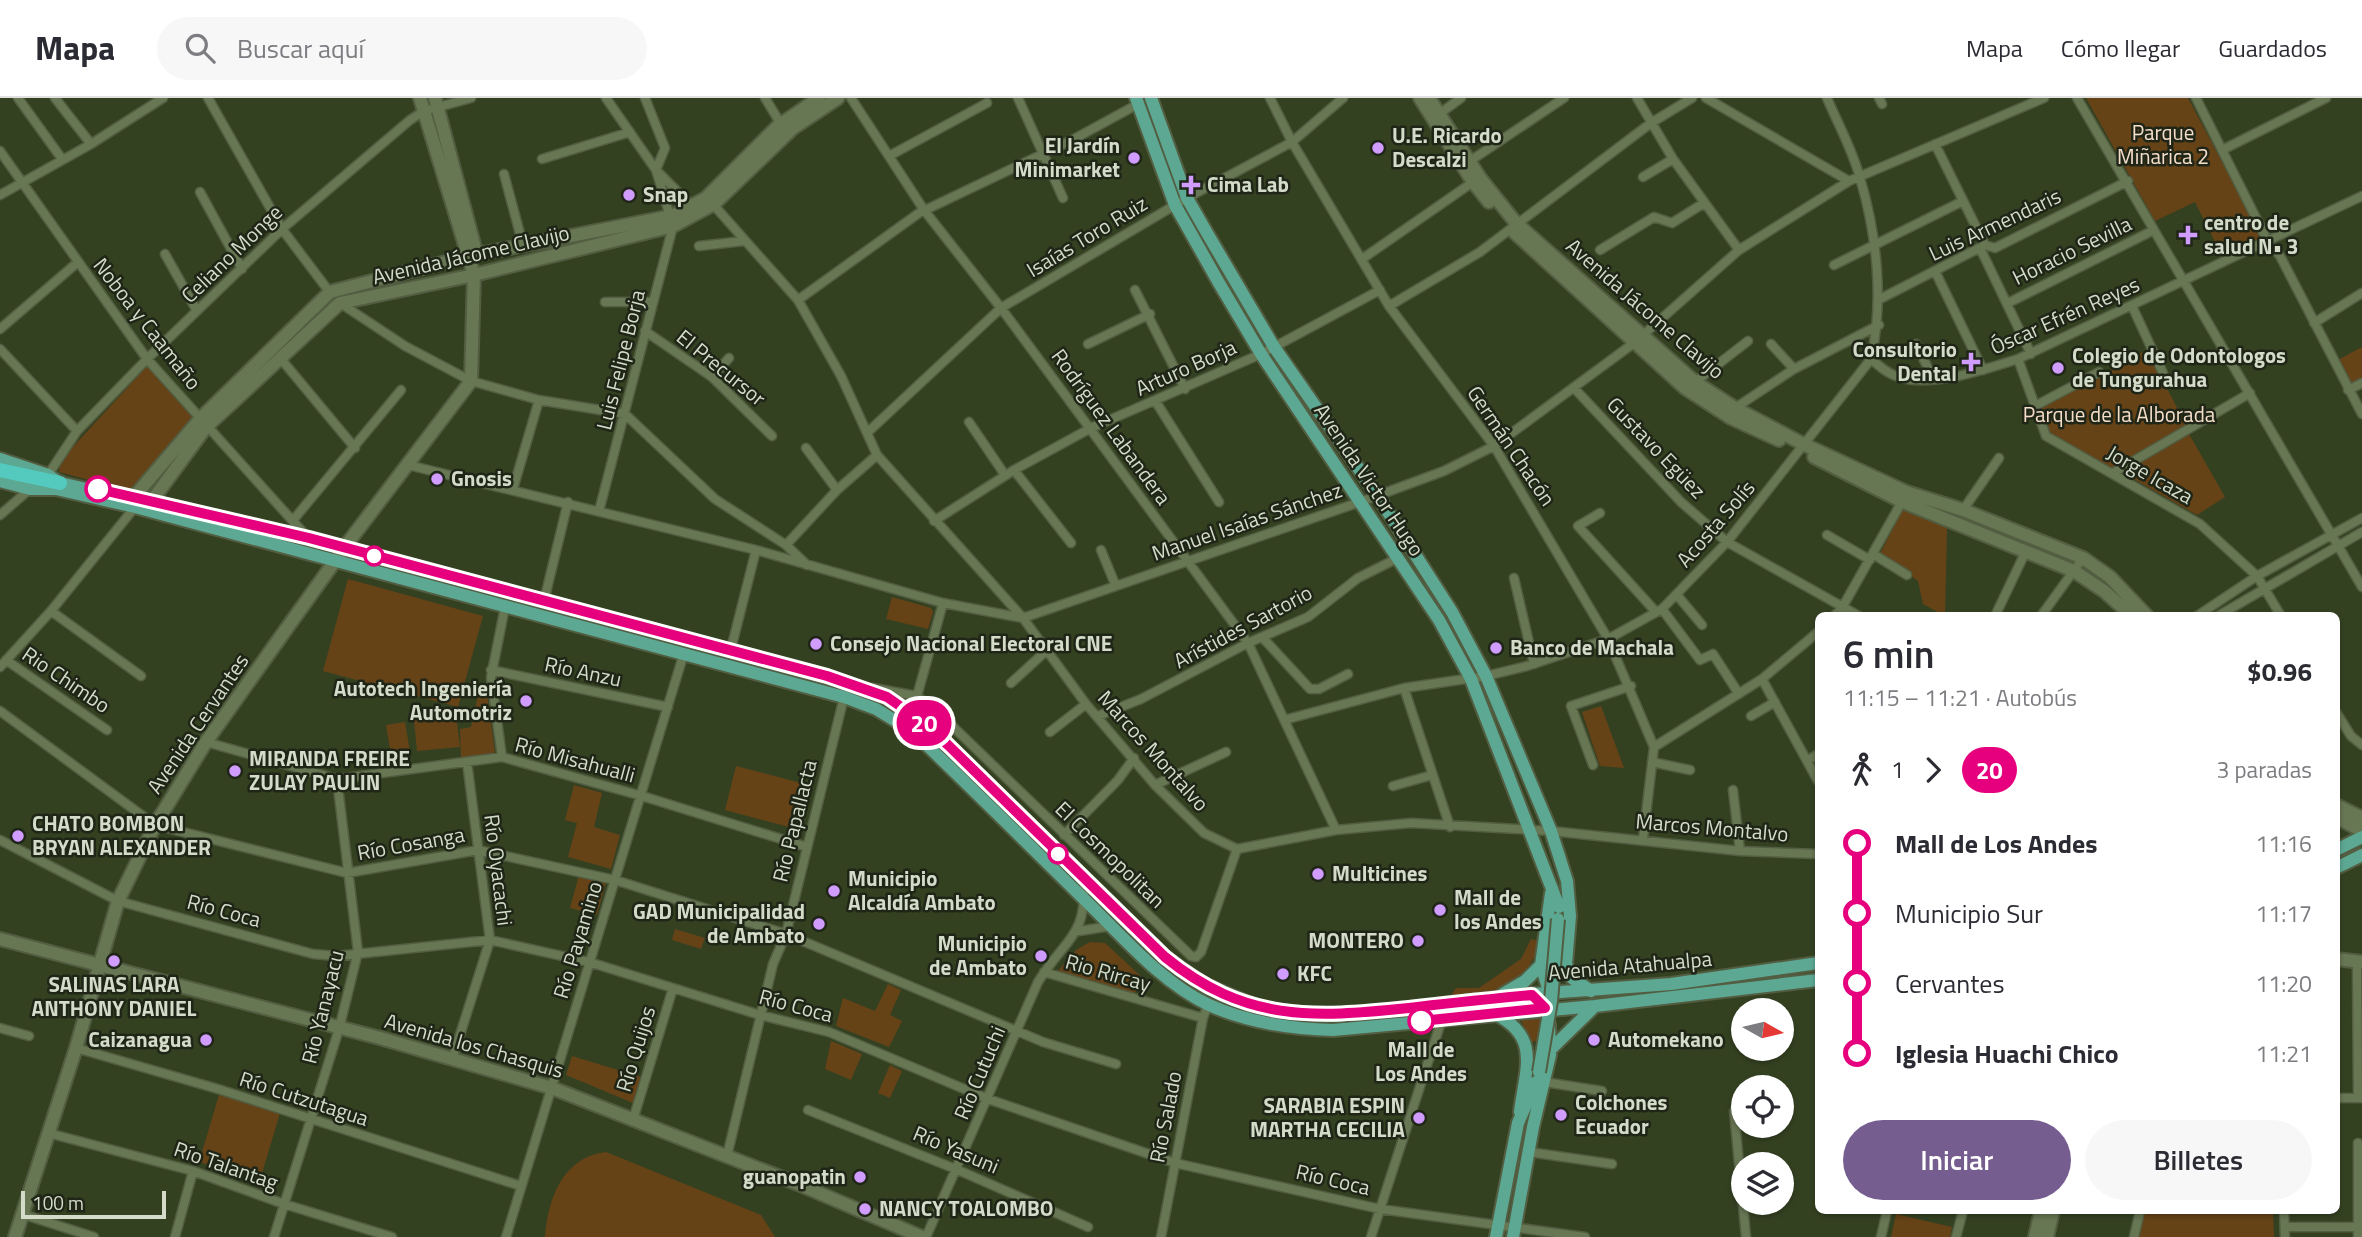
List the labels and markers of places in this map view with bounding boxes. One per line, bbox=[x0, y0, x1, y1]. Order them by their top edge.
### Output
place label: U.E. Ricardo Descalzi bbox=[1392, 119, 1502, 175]
place label: El Jardín Minimarket bbox=[1014, 129, 1120, 185]
marker: U.E. Ricardo Descalzi bbox=[1370, 140, 1386, 156]
marker: El Jardín Minimarket bbox=[1126, 150, 1142, 166]
place label: Cima Lab bbox=[1207, 168, 1289, 200]
marker: Cima Lab bbox=[1181, 175, 1201, 195]
place label: Snap bbox=[643, 178, 688, 210]
marker: Snap bbox=[621, 187, 637, 203]
place label: centro de salud N• 3 bbox=[2204, 206, 2298, 262]
marker: centro de salud N• 3 bbox=[2178, 225, 2198, 245]
place label: Consultorio Dental bbox=[1853, 333, 1957, 389]
place label: Colegio de Odontologos de Tungurahua bbox=[2072, 339, 2286, 395]
marker: Consultorio Dental bbox=[1963, 354, 1979, 370]
marker: Colegio de Odontologos de Tungurahua bbox=[2050, 360, 2066, 376]
place label: Gnosis bbox=[451, 462, 512, 494]
marker: Gnosis bbox=[429, 471, 445, 487]
unlabelled marker bbox=[85, 476, 111, 502]
unlabelled marker bbox=[364, 546, 384, 566]
place label: Consejo Nacional Electoral CNE bbox=[830, 627, 1112, 659]
place label: Banco de Machala bbox=[1510, 631, 1674, 663]
marker: Consejo Nacional Electoral CNE bbox=[808, 636, 824, 652]
marker: Banco de Machala bbox=[1488, 640, 1504, 656]
place label: Autotech Ingeniería Automotriz bbox=[334, 672, 512, 728]
marker: Autotech Ingeniería Automotriz bbox=[518, 693, 534, 709]
place label: MIRANDA FREIRE ZULAY PAULIN bbox=[249, 742, 410, 798]
marker: MIRANDA FREIRE ZULAY PAULIN bbox=[227, 763, 243, 779]
place label: CHATO BOMBON BRYAN ALEXANDER bbox=[32, 807, 211, 863]
marker: CHATO BOMBON BRYAN ALEXANDER bbox=[10, 828, 26, 844]
unlabelled marker bbox=[1048, 844, 1068, 864]
place label: Multicines bbox=[1332, 857, 1427, 889]
place label: Municipio Alcaldía Ambato bbox=[848, 862, 996, 918]
marker: Multicines bbox=[1310, 866, 1326, 882]
place label: Mall de los Andes bbox=[1454, 881, 1542, 937]
marker: Municipio Alcaldía Ambato bbox=[826, 883, 842, 899]
place label: GAD Municipalidad de Ambato bbox=[633, 895, 805, 951]
marker: Mall de los Andes bbox=[1432, 902, 1448, 918]
marker: GAD Municipalidad de Ambato bbox=[811, 916, 827, 932]
place label: MONTERO bbox=[1308, 924, 1404, 956]
place label: Municipio de Ambato bbox=[929, 927, 1027, 983]
marker: MONTERO bbox=[1410, 933, 1426, 949]
marker: Municipio de Ambato bbox=[1033, 948, 1049, 964]
marker: SALINAS LARA ANTHONY DANIEL bbox=[106, 953, 122, 969]
place label: KFC bbox=[1297, 957, 1332, 989]
marker: KFC bbox=[1275, 966, 1291, 982]
place label: SALINAS LARA ANTHONY DANIEL bbox=[32, 968, 197, 1024]
marker: Mall de Los Andes bbox=[1408, 1008, 1434, 1034]
place label: Caizanagua bbox=[88, 1023, 192, 1055]
place label: Automekano bbox=[1608, 1023, 1724, 1055]
marker: Caizanagua bbox=[198, 1032, 214, 1048]
marker: Automekano bbox=[1586, 1032, 1602, 1048]
place label: Mall de Los Andes bbox=[1375, 1033, 1467, 1089]
place label: Colchones Ecuador bbox=[1575, 1086, 1668, 1142]
place label: SARABIA ESPIN MARTHA CECILIA bbox=[1250, 1089, 1405, 1145]
marker: Colchones Ecuador bbox=[1553, 1107, 1569, 1123]
marker: SARABIA ESPIN MARTHA CECILIA bbox=[1411, 1110, 1427, 1126]
place label: guanopatin bbox=[743, 1160, 846, 1192]
marker: guanopatin bbox=[852, 1169, 868, 1185]
place label: NANCY TOALOMBO bbox=[879, 1192, 1054, 1224]
marker: NANCY TOALOMBO bbox=[857, 1201, 873, 1217]

